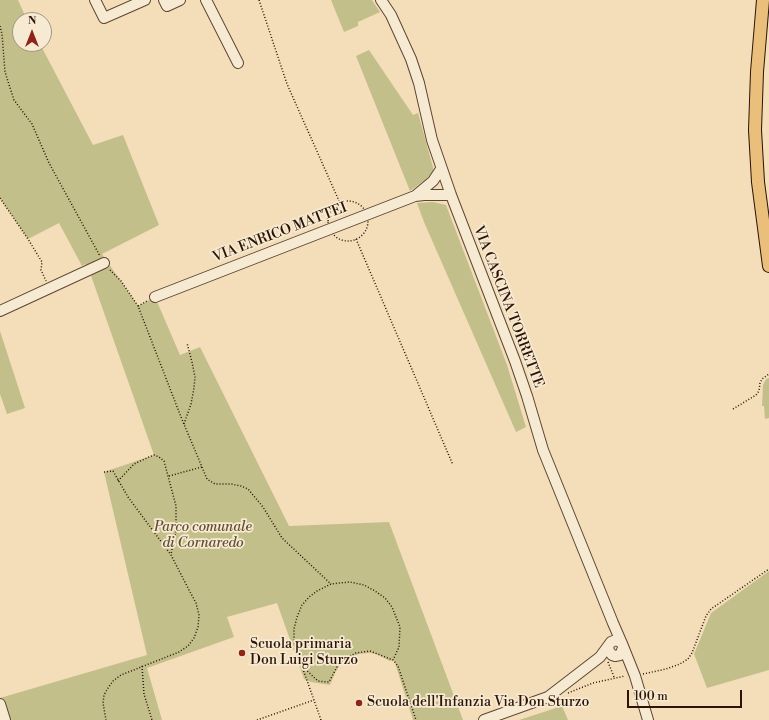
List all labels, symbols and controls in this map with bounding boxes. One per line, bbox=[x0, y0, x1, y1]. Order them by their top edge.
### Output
north arrow bbox=[12, 12, 52, 52]
text: N bbox=[28, 14, 36, 28]
street label: VIA ENRICO MATTEI bbox=[210, 200, 350, 266]
street label: VIA CASCINA TORRETTE bbox=[469, 224, 547, 390]
park label: Parco comunale di Cornaredo bbox=[154, 520, 252, 552]
place label: Scuola primaria Don Luigi Sturzo bbox=[250, 637, 358, 670]
marker: Scuola primaria Don Luigi Sturzo bbox=[237, 648, 247, 658]
scale bar bbox=[629, 682, 744, 708]
text: 100 m bbox=[634, 689, 668, 704]
place label: Scuola dell'Infanzia Via Don Sturzo bbox=[367, 695, 589, 711]
marker: Scuola dell'Infanzia Via Don Sturzo bbox=[354, 698, 364, 708]

